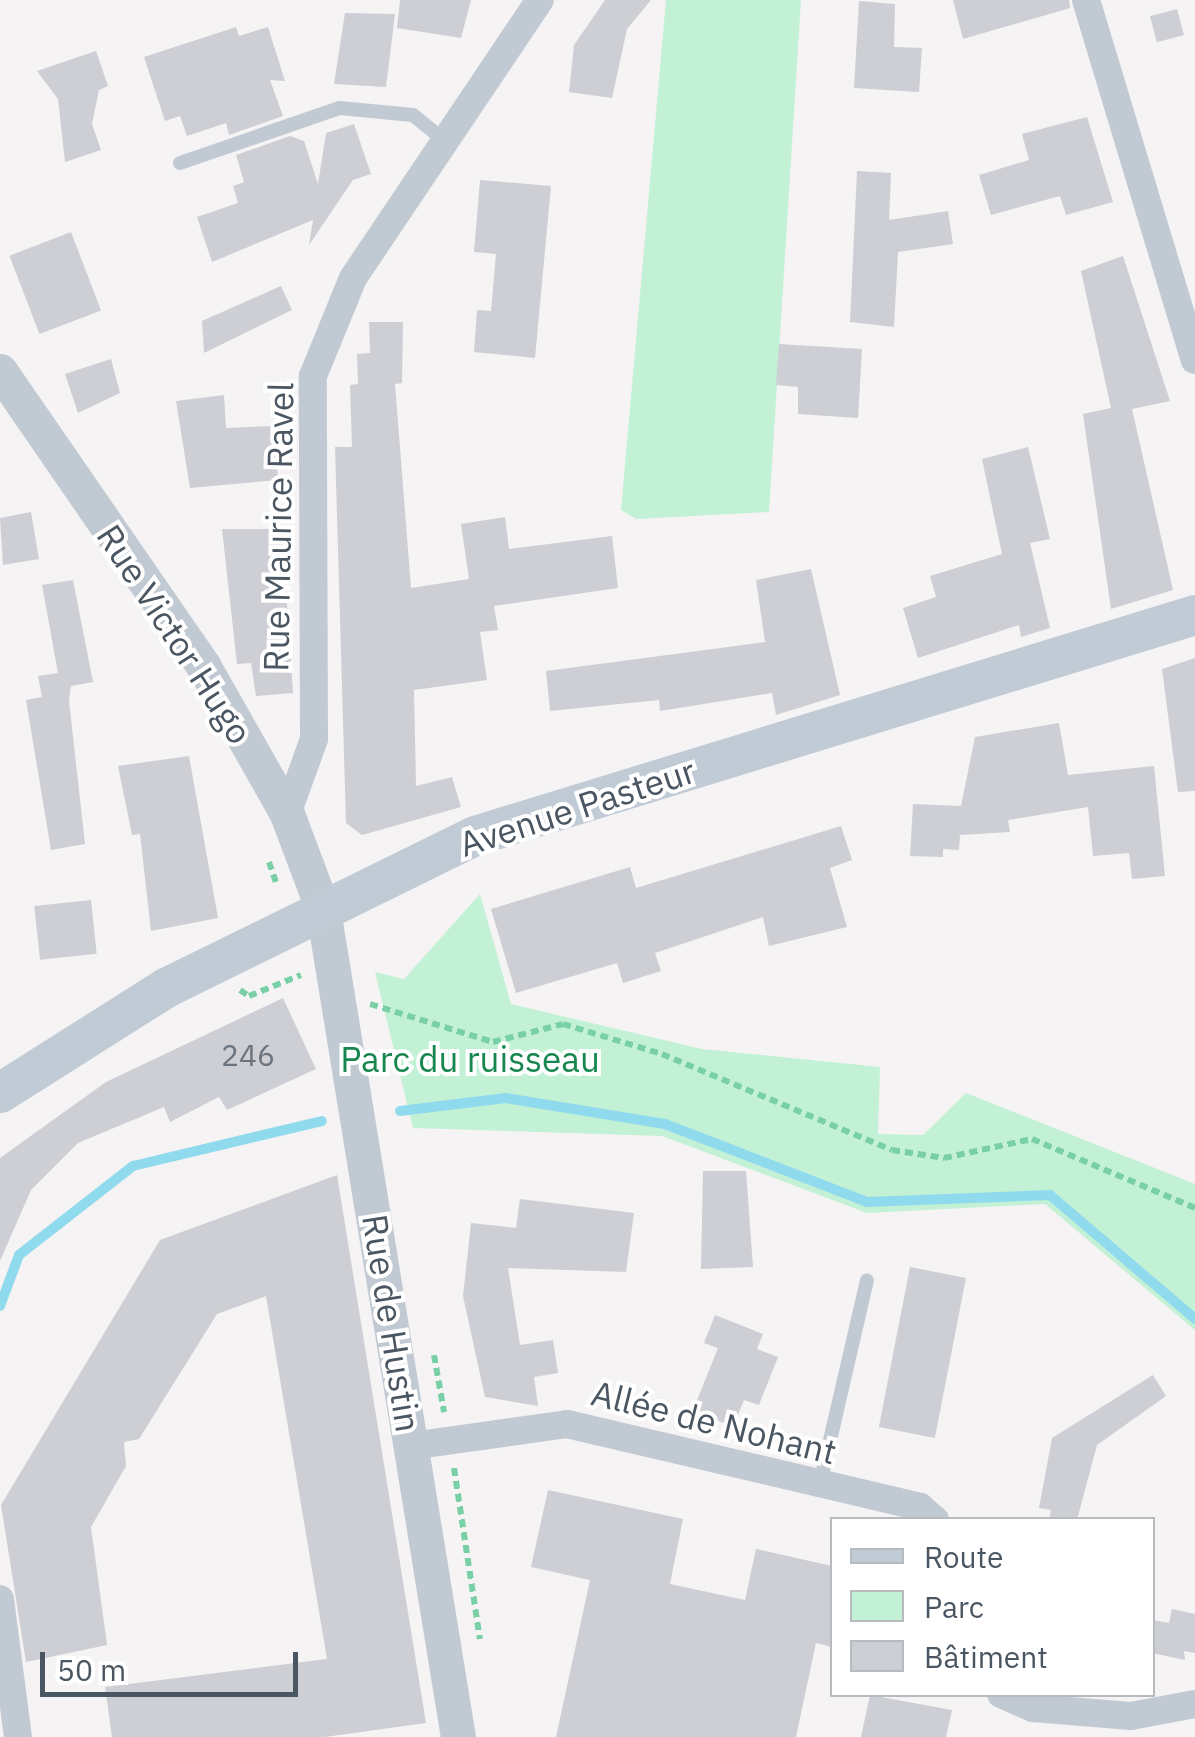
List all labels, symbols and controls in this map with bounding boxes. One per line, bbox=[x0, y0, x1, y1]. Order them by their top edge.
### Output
street label: Rue Maurice Ravel bbox=[254, 382, 302, 672]
street label: Rue Victor Hugo bbox=[89, 517, 261, 751]
street label: Avenue Pasteur bbox=[454, 749, 700, 865]
house number: 246 bbox=[221, 1037, 275, 1073]
park label: Parc du ruisseau bbox=[340, 1038, 600, 1080]
street label: Rue de Hustin bbox=[354, 1211, 430, 1435]
street label: Allée de Nohant bbox=[587, 1371, 841, 1473]
legend bbox=[830, 1517, 1155, 1697]
text: Route bbox=[924, 1537, 1003, 1576]
text: Parc bbox=[924, 1587, 984, 1626]
scale bar bbox=[45, 1632, 302, 1694]
text: Bâtiment bbox=[924, 1637, 1048, 1676]
text: 50 m bbox=[57, 1650, 126, 1689]

